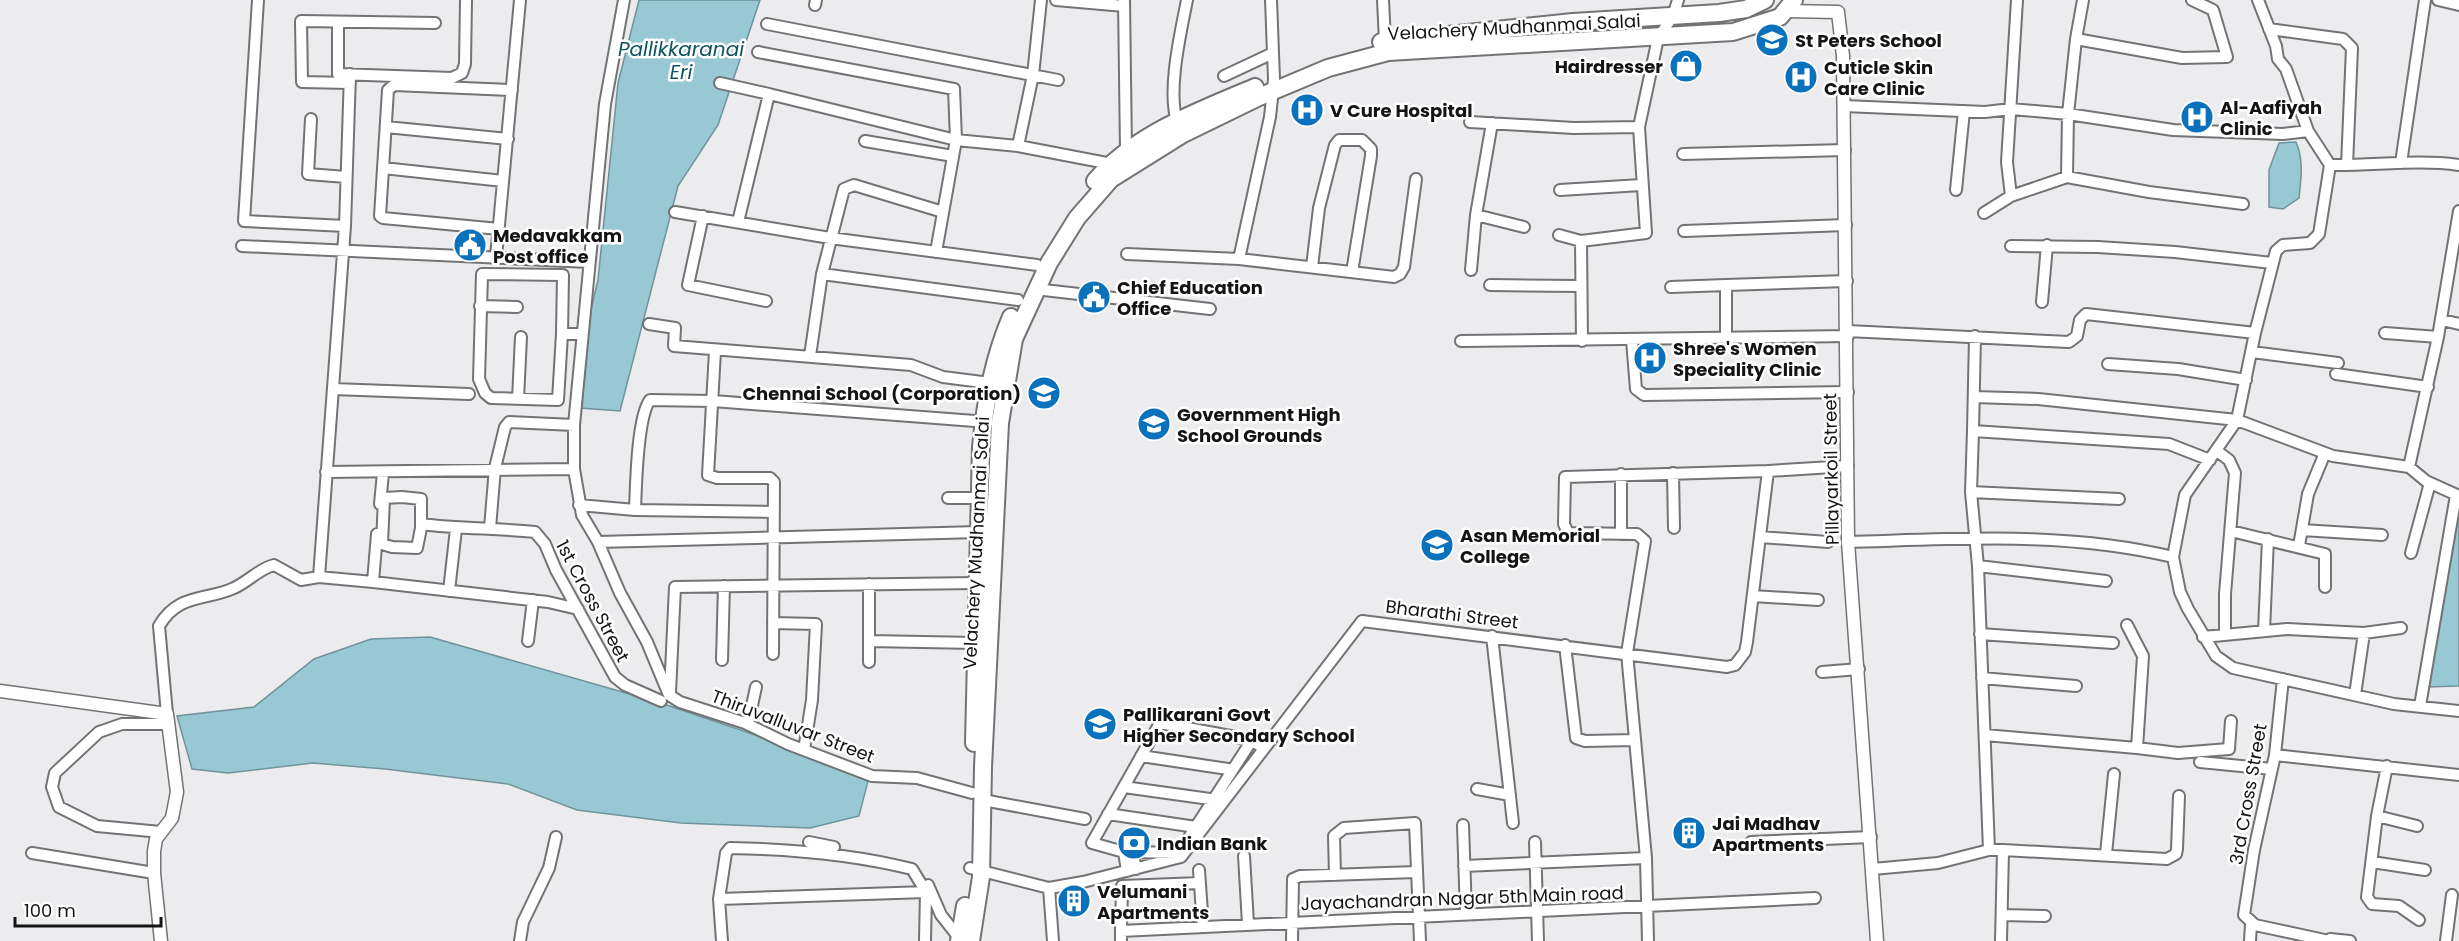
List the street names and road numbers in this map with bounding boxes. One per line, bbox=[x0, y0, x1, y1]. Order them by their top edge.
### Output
street label: Velachery Mudhanmai Salai bbox=[1387, 8, 1641, 46]
street label: Pillayarkoil Street bbox=[1817, 393, 1845, 545]
street label: Velachery Mudhanmai Salai bbox=[957, 416, 995, 670]
street label: 1st Cross Street bbox=[550, 536, 636, 666]
street label: Bharathi Street bbox=[1384, 593, 1520, 635]
street label: Thiruvalluvar Street bbox=[708, 683, 878, 769]
street label: 3rd Cross Street bbox=[2223, 722, 2273, 866]
street label: Jayachandran Nagar 5th Main road bbox=[1300, 880, 1624, 916]

